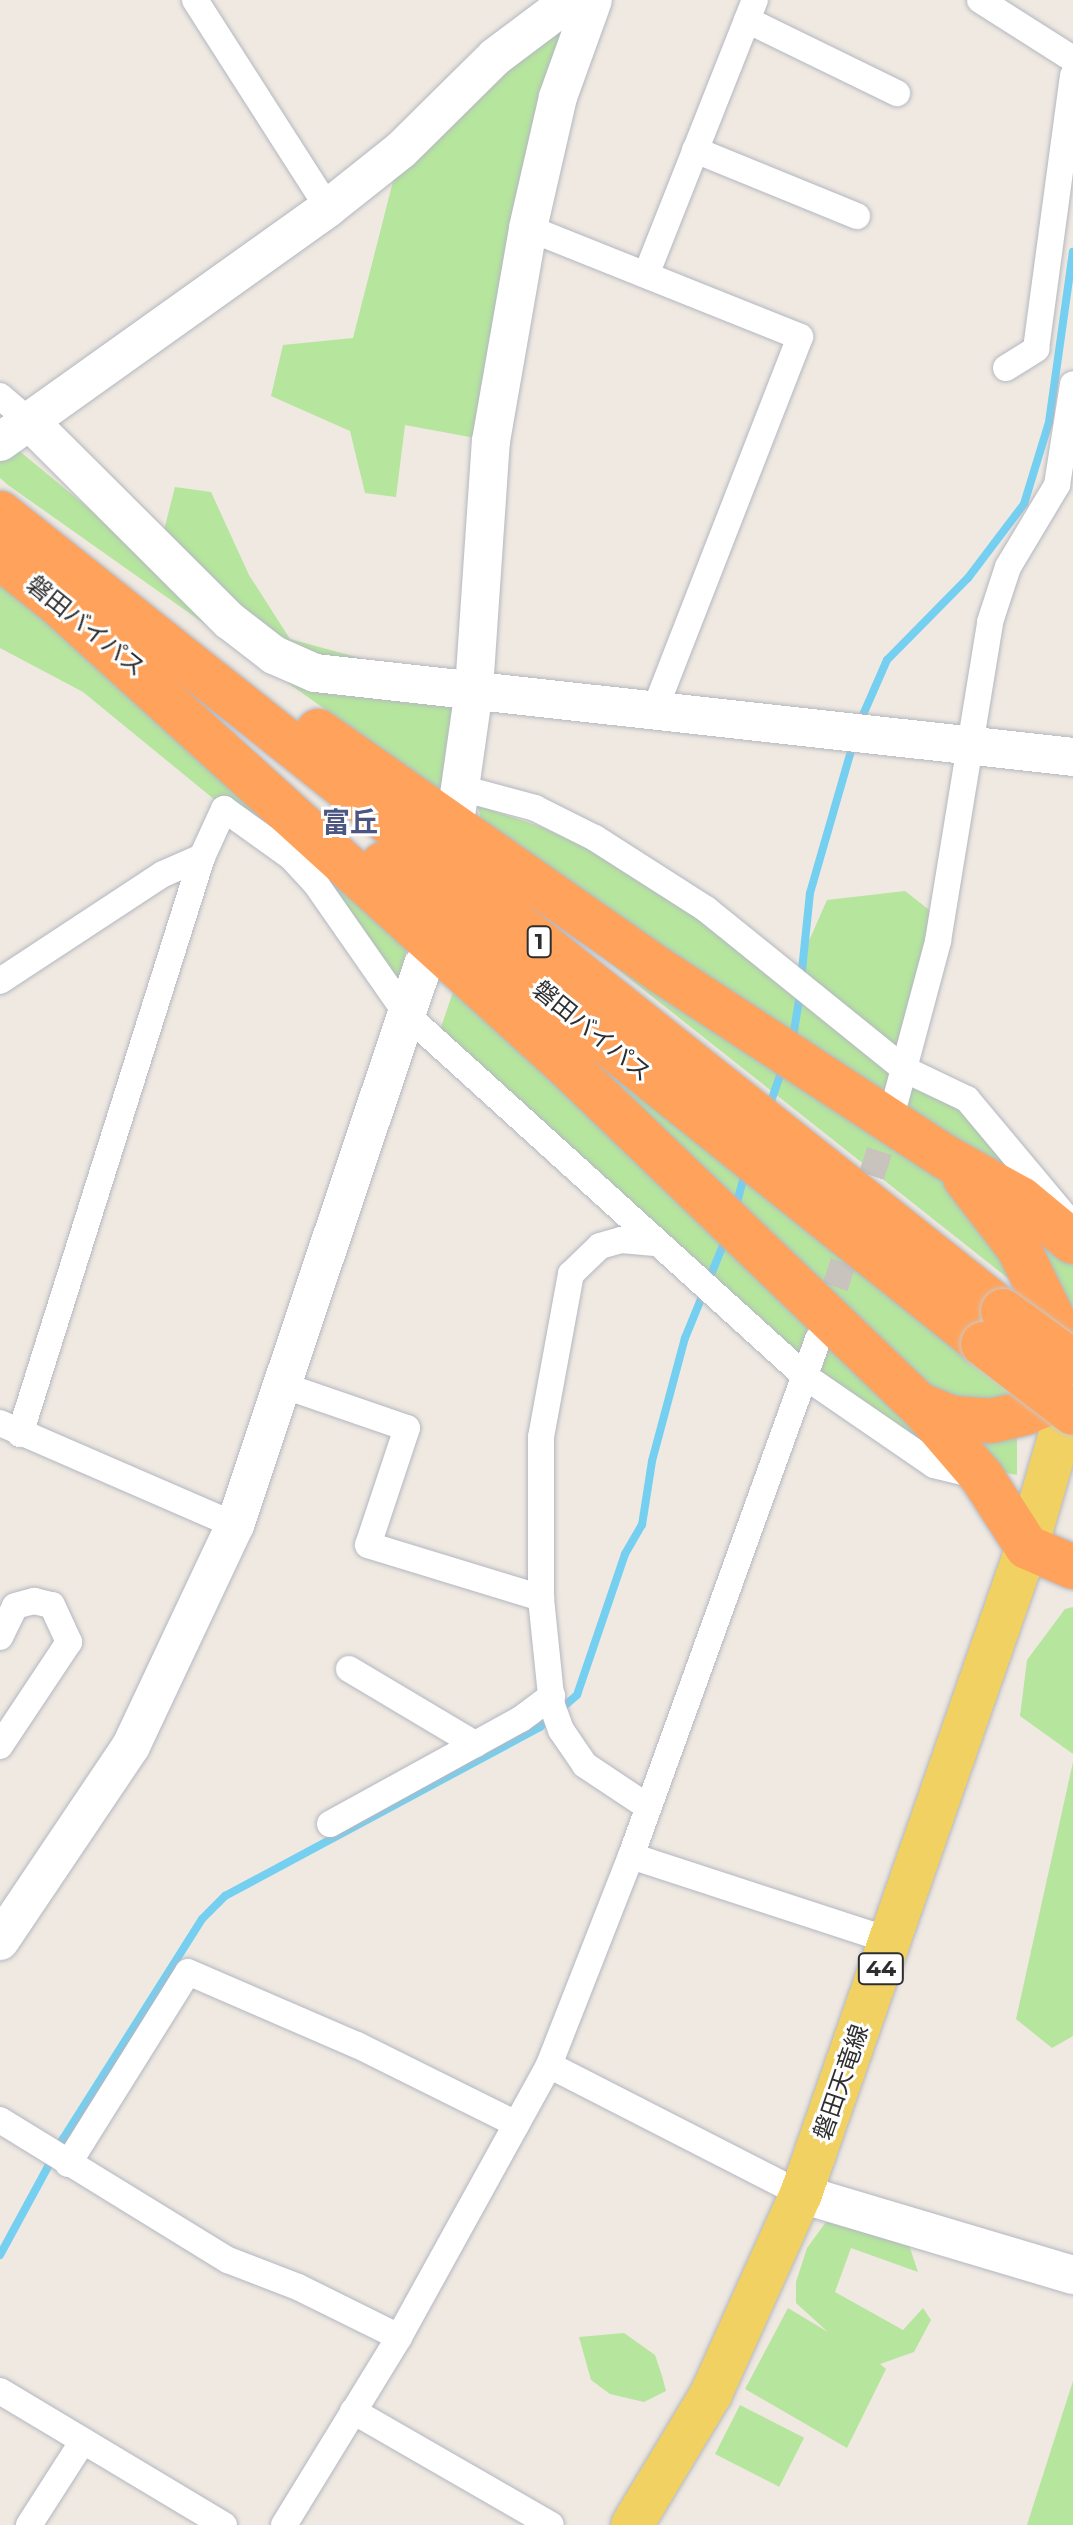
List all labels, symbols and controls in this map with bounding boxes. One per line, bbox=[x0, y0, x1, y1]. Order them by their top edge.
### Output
street label: 磐田バイパス bbox=[21, 569, 151, 683]
district label: 富丘 bbox=[322, 805, 378, 839]
road number: 1 bbox=[525, 924, 553, 960]
street label: 磐田バイパス bbox=[527, 974, 657, 1088]
road number: 44 bbox=[857, 1951, 905, 1987]
street label: 磐田天竜線 bbox=[808, 2021, 874, 2143]

